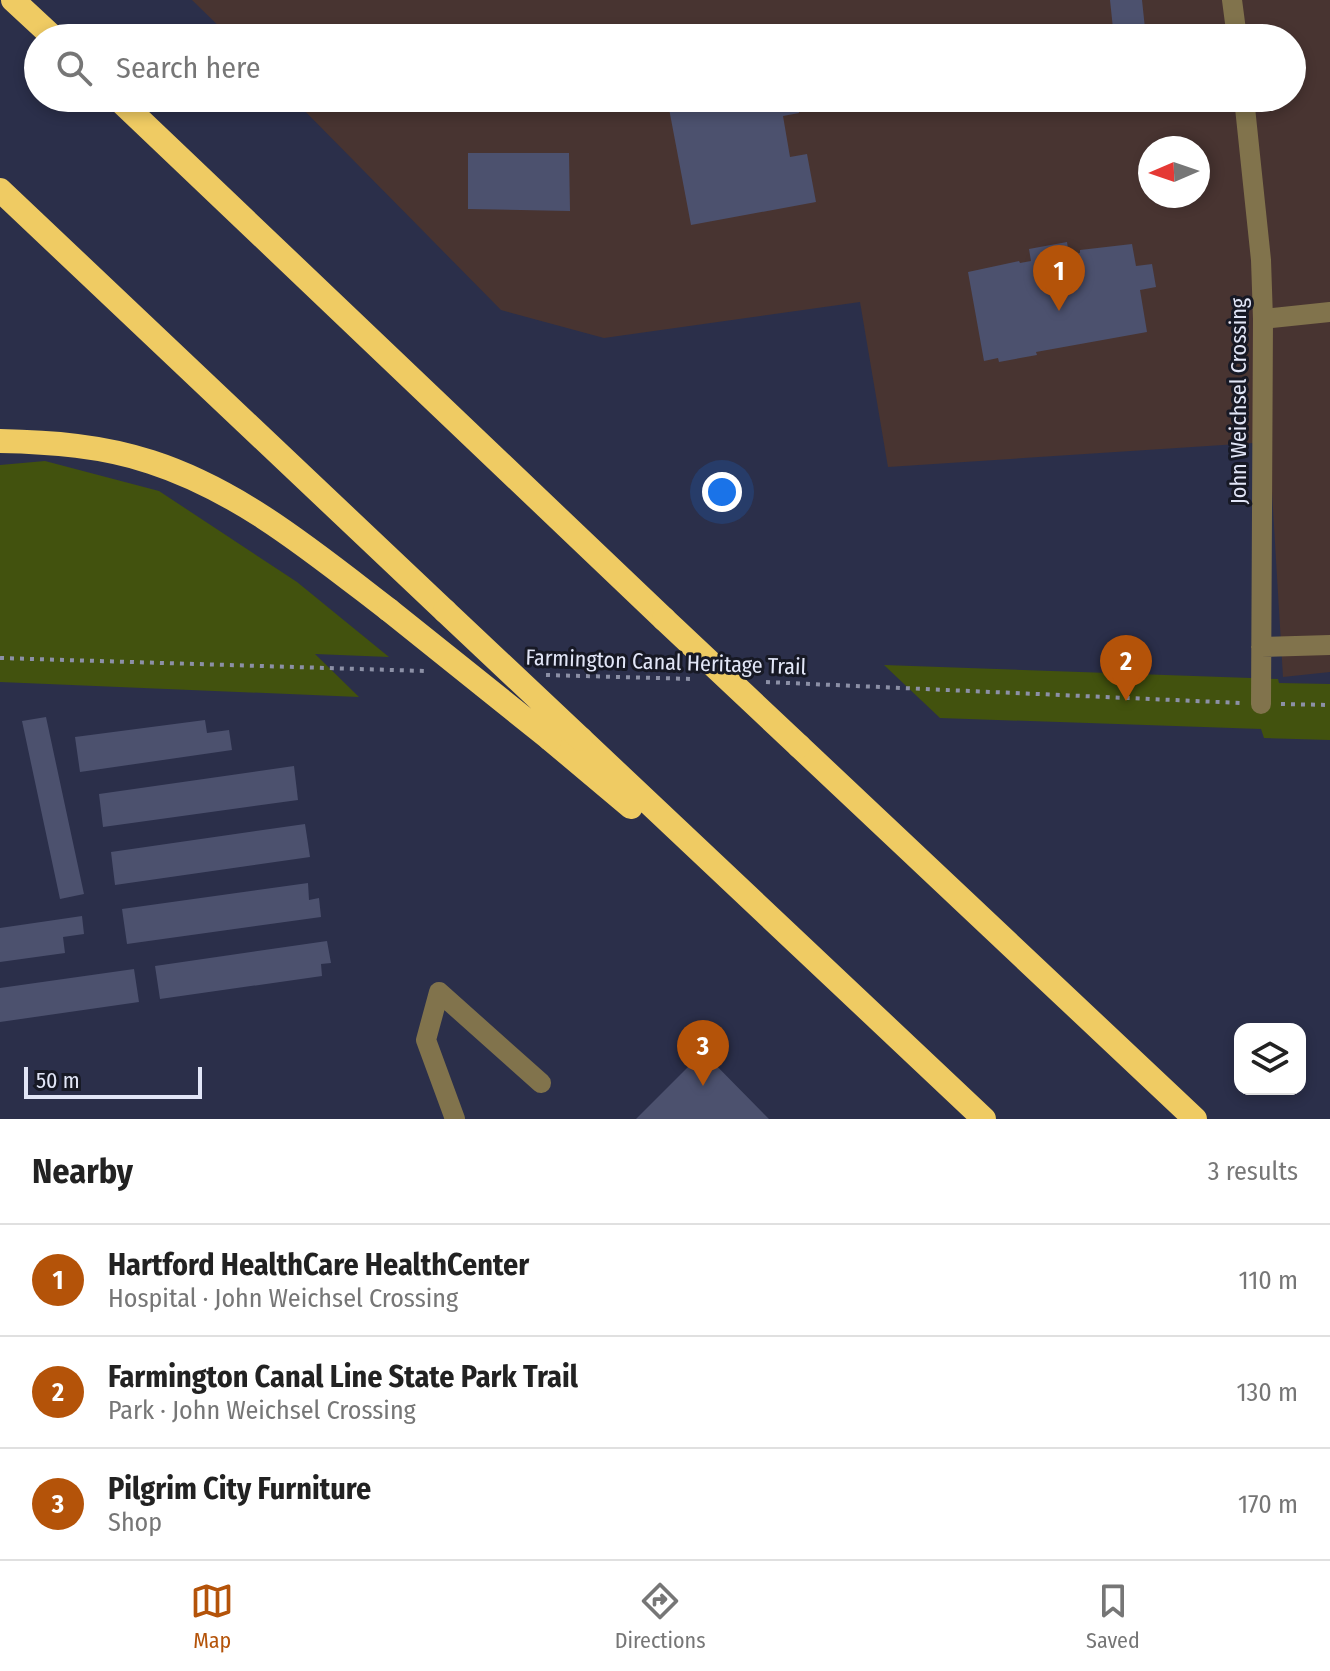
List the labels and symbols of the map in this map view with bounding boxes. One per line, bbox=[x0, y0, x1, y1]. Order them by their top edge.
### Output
north arrow bbox=[1138, 136, 1210, 208]
pin: 1 bbox=[1033, 245, 1085, 311]
street label: John Weichsel Crossing bbox=[1225, 297, 1252, 504]
your location bbox=[702, 472, 742, 512]
pin: 2 bbox=[1100, 635, 1152, 701]
street label: Farmington Canal Heritage Trail bbox=[525, 644, 807, 680]
pin: 3 bbox=[677, 1020, 729, 1086]
scale bar bbox=[24, 1063, 202, 1099]

